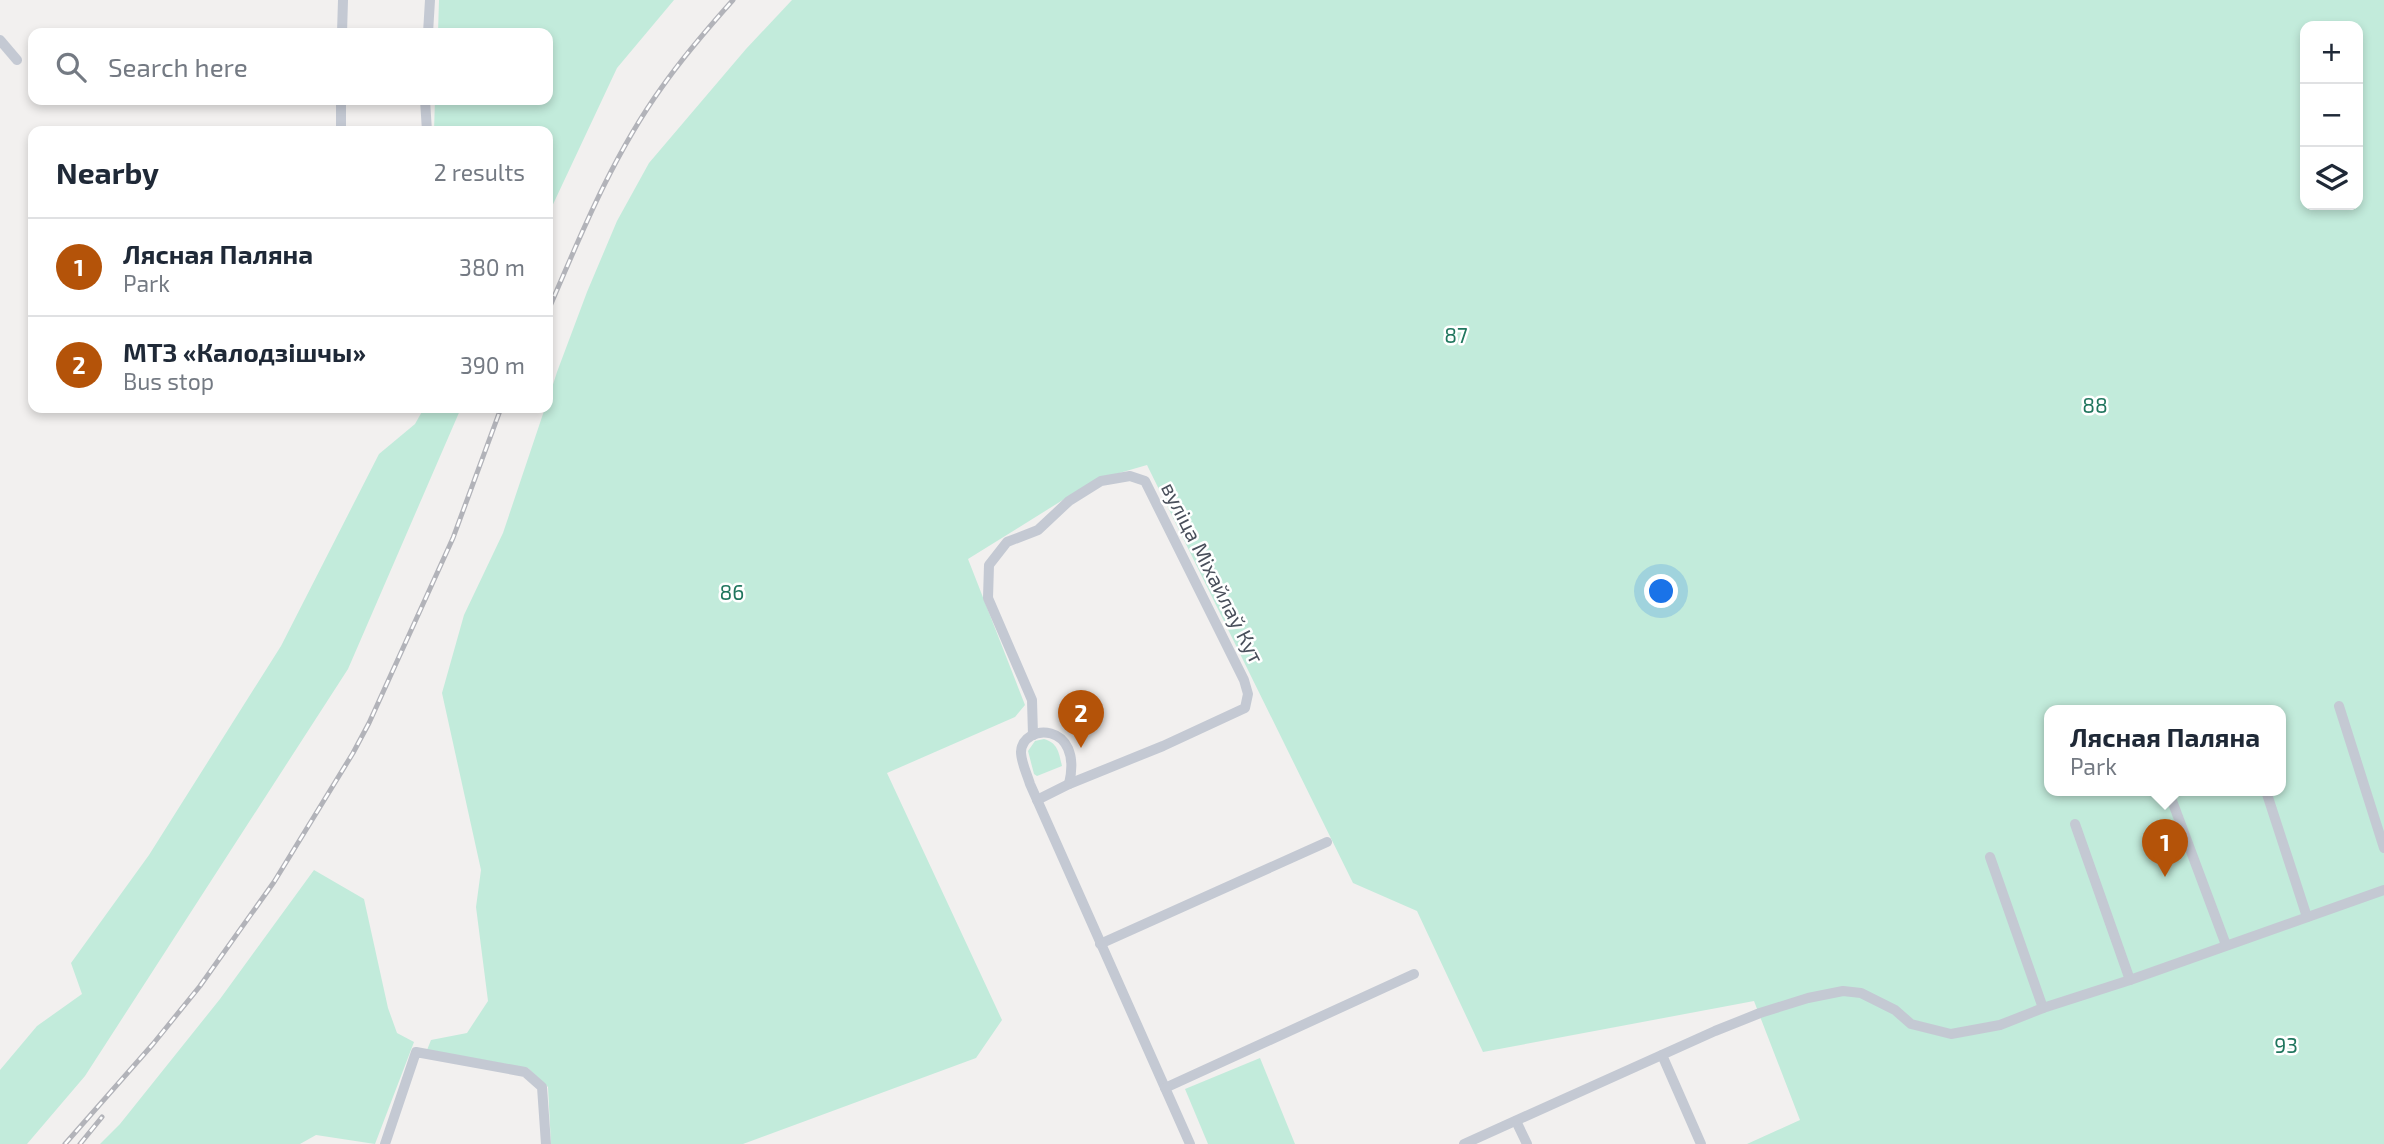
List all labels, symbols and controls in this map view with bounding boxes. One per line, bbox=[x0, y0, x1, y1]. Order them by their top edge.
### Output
map controls bbox=[2300, 21, 2363, 210]
button: + bbox=[2300, 21, 2363, 84]
search box bbox=[28, 28, 553, 105]
icon: search bbox=[52, 48, 90, 86]
text: Search here bbox=[108, 51, 248, 82]
button: − bbox=[2300, 84, 2363, 147]
button: layers bbox=[2300, 147, 2363, 210]
text: Nearby bbox=[56, 154, 159, 190]
text: 2 results bbox=[434, 158, 525, 186]
text: Лясная Паляна bbox=[123, 238, 313, 269]
text: 1 bbox=[74, 253, 84, 281]
text: 380 m bbox=[459, 253, 525, 281]
text: Park bbox=[123, 269, 170, 297]
park label: 87 bbox=[1444, 322, 1468, 347]
text: МТЗ «Калодзішчы» bbox=[123, 336, 366, 367]
text: 2 bbox=[72, 351, 86, 379]
text: 390 m bbox=[460, 351, 525, 379]
text: Bus stop bbox=[123, 367, 214, 395]
park label: 88 bbox=[2082, 392, 2108, 417]
street label: вуліца Міхайлаў Кут bbox=[1156, 478, 1270, 667]
your location bbox=[1644, 574, 1678, 608]
park label: 86 bbox=[720, 579, 744, 604]
pin: 2 bbox=[1058, 690, 1104, 748]
popup bbox=[2044, 705, 2286, 796]
text: Лясная Паляна bbox=[2070, 721, 2260, 752]
text: Park bbox=[2070, 752, 2117, 780]
pin: 1 bbox=[2142, 819, 2188, 877]
park label: 93 bbox=[2274, 1032, 2298, 1057]

